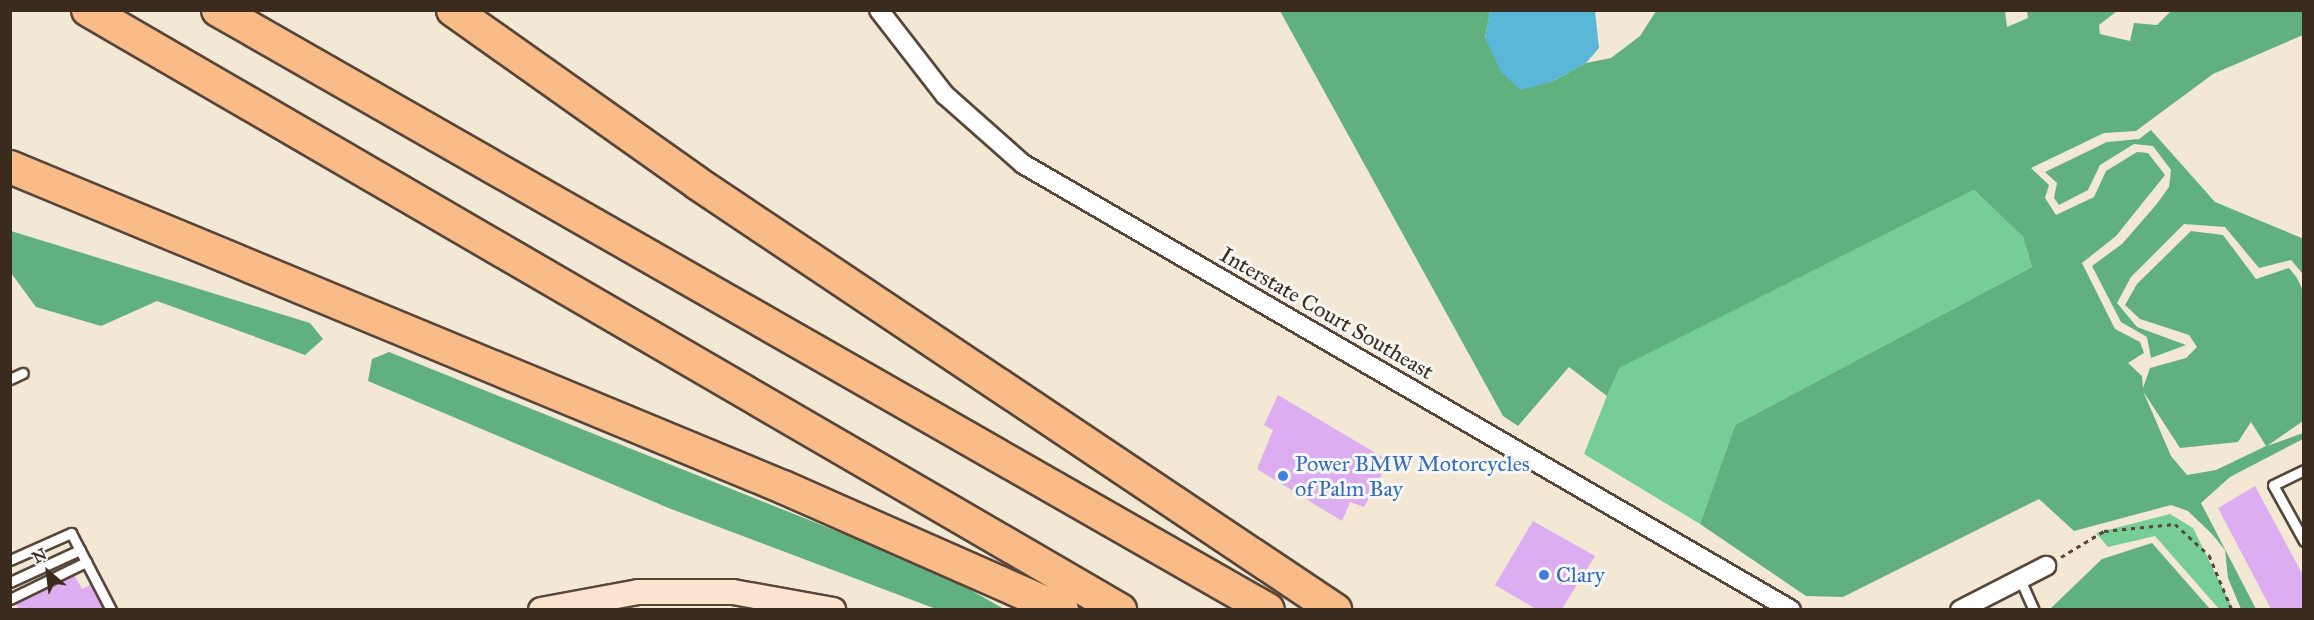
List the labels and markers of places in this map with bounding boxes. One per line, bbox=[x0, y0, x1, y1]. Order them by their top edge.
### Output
place label: Power BMW Motorcycles of Palm Bay bbox=[1295, 450, 1530, 502]
marker: Power BMW Motorcycles of Palm Bay bbox=[1276, 469, 1290, 483]
place label: Clary bbox=[1556, 562, 1605, 588]
marker: Clary bbox=[1537, 568, 1551, 582]

